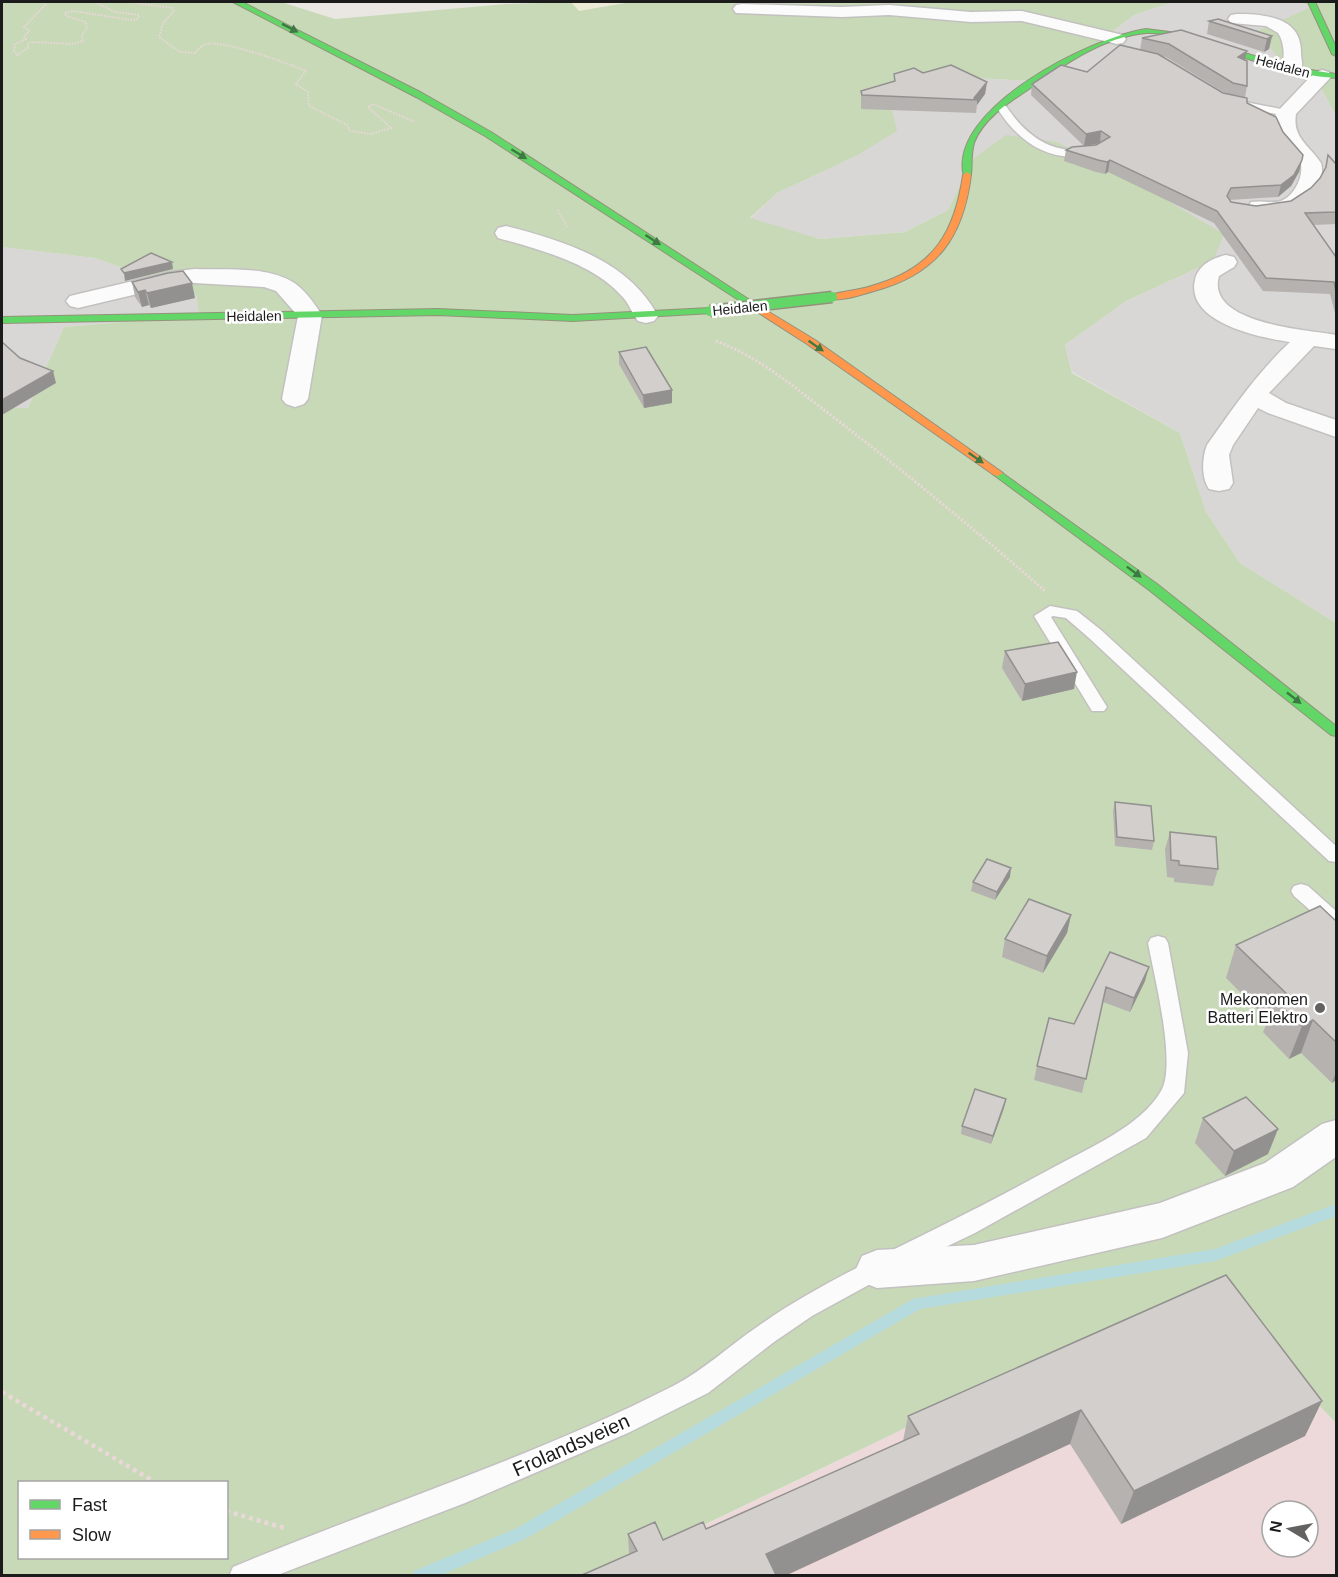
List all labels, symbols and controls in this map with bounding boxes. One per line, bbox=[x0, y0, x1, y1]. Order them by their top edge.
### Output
one-way arrow bbox=[281, 23, 298, 33]
street label: Heidalen bbox=[1254, 51, 1312, 81]
one-way arrow bbox=[511, 149, 527, 160]
one-way arrow bbox=[644, 234, 661, 245]
street label: Heidalen bbox=[712, 297, 768, 319]
street label: Heidalen bbox=[226, 308, 282, 324]
one-way arrow bbox=[808, 340, 824, 352]
one-way arrow bbox=[967, 452, 983, 464]
one-way arrow bbox=[1126, 566, 1141, 578]
one-way arrow bbox=[1286, 691, 1302, 704]
place label: Mekonomen Batteri Elektro bbox=[1208, 991, 1308, 1026]
marker: Mekonomen Batteri Elektro bbox=[1313, 1001, 1327, 1015]
street label: Frolandsveien bbox=[509, 1409, 633, 1481]
legend bbox=[18, 1481, 228, 1559]
text: Fast bbox=[72, 1495, 107, 1515]
north arrow bbox=[1260, 1499, 1320, 1559]
text: N bbox=[1266, 1519, 1285, 1534]
text: Slow bbox=[72, 1525, 112, 1545]

